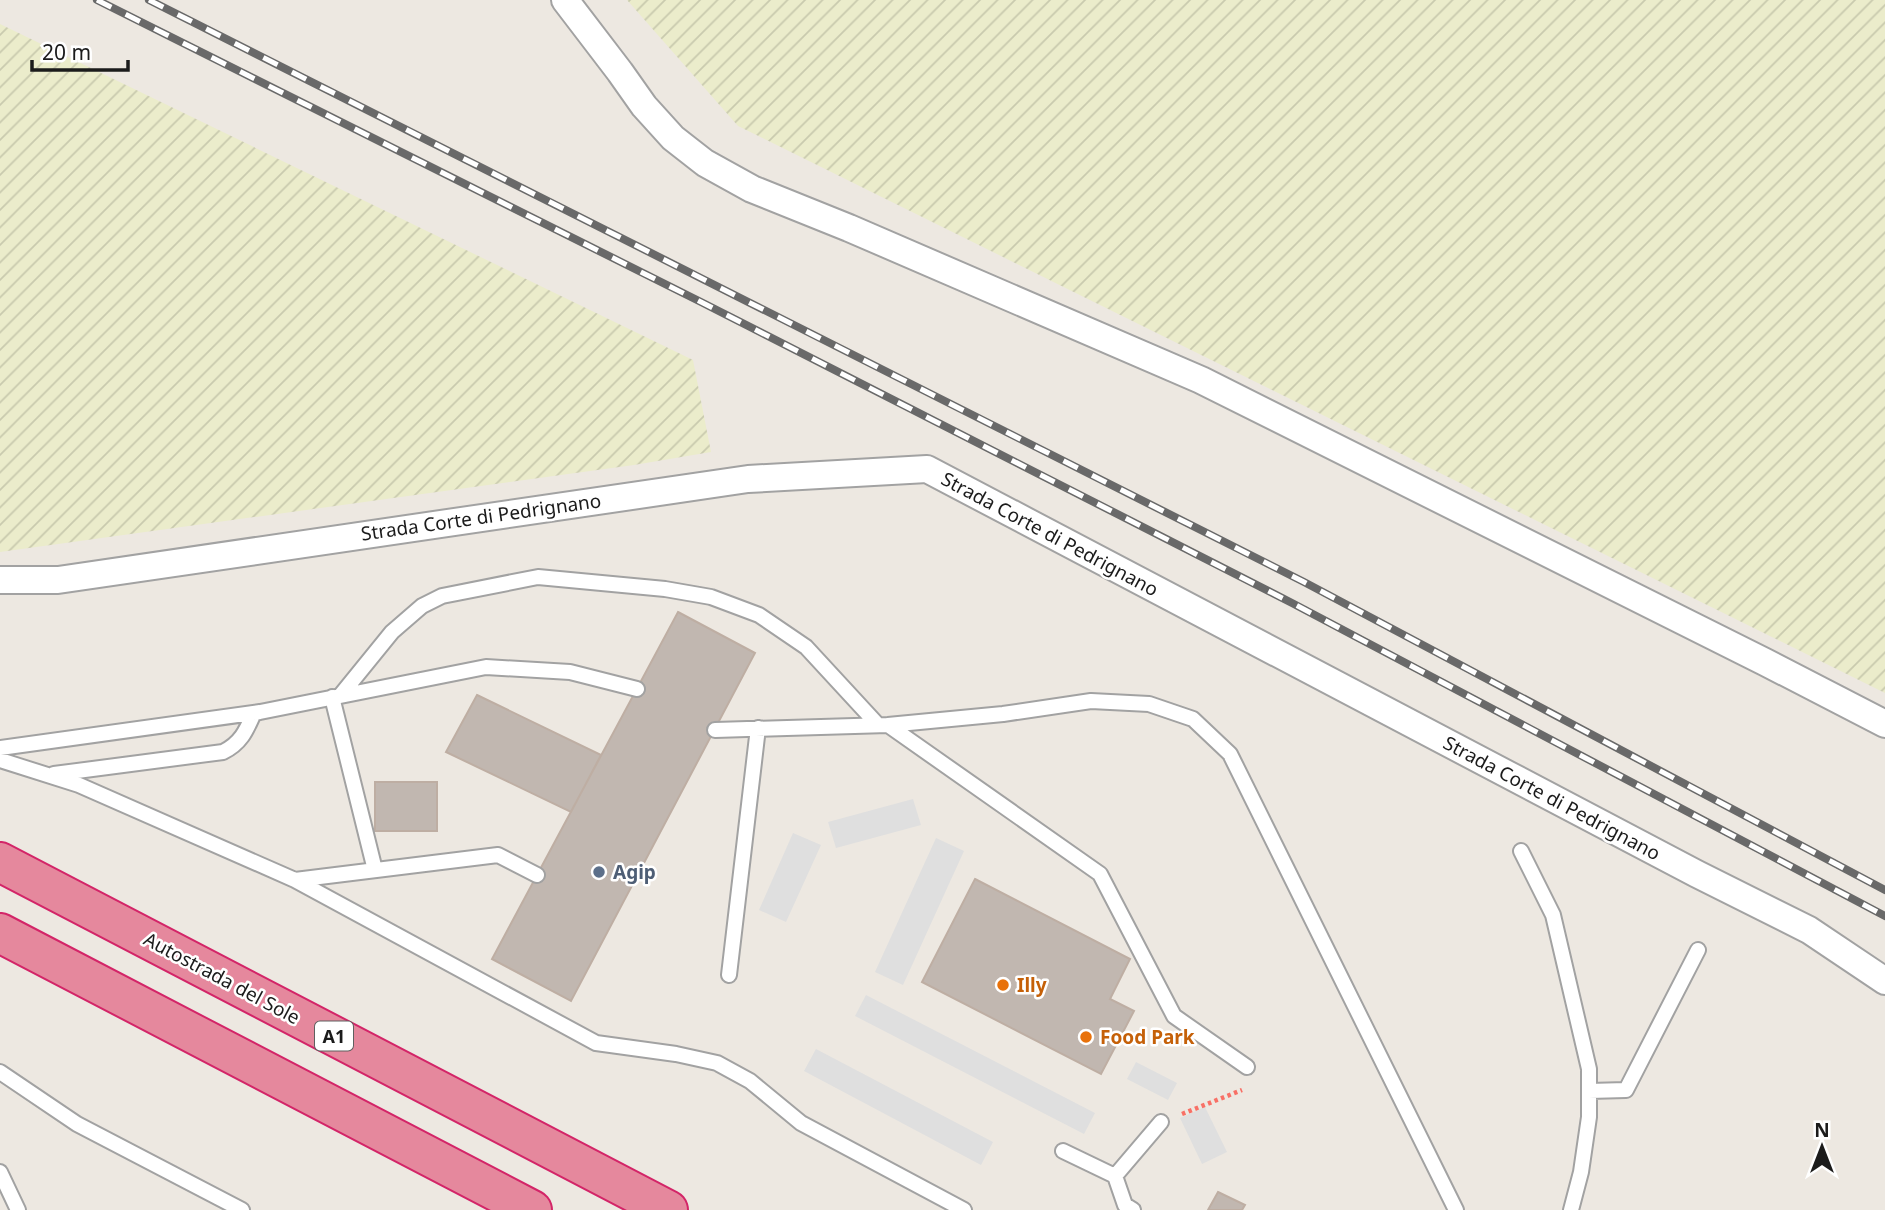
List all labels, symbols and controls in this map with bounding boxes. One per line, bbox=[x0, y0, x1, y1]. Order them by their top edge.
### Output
scale bar bbox=[32, 28, 128, 72]
text: 20 m bbox=[42, 38, 91, 66]
street label: Strada Corte di Pedrignano bbox=[937, 466, 1163, 602]
street label: Strada Corte di Pedrignano bbox=[359, 487, 603, 547]
street label: Strada Corte di Pedrignano bbox=[1439, 730, 1665, 866]
place label: Agip bbox=[613, 859, 656, 885]
marker: Agip bbox=[591, 864, 607, 880]
street label: Autostrada del Sole bbox=[139, 926, 305, 1030]
place label: Illy bbox=[1017, 972, 1047, 998]
marker: Illy bbox=[995, 977, 1011, 993]
road number: A1 bbox=[315, 1021, 353, 1050]
place label: Food Park bbox=[1100, 1024, 1195, 1050]
marker: Food Park bbox=[1078, 1029, 1094, 1045]
north arrow bbox=[1787, 1112, 1857, 1182]
text: N bbox=[1814, 1117, 1830, 1143]

